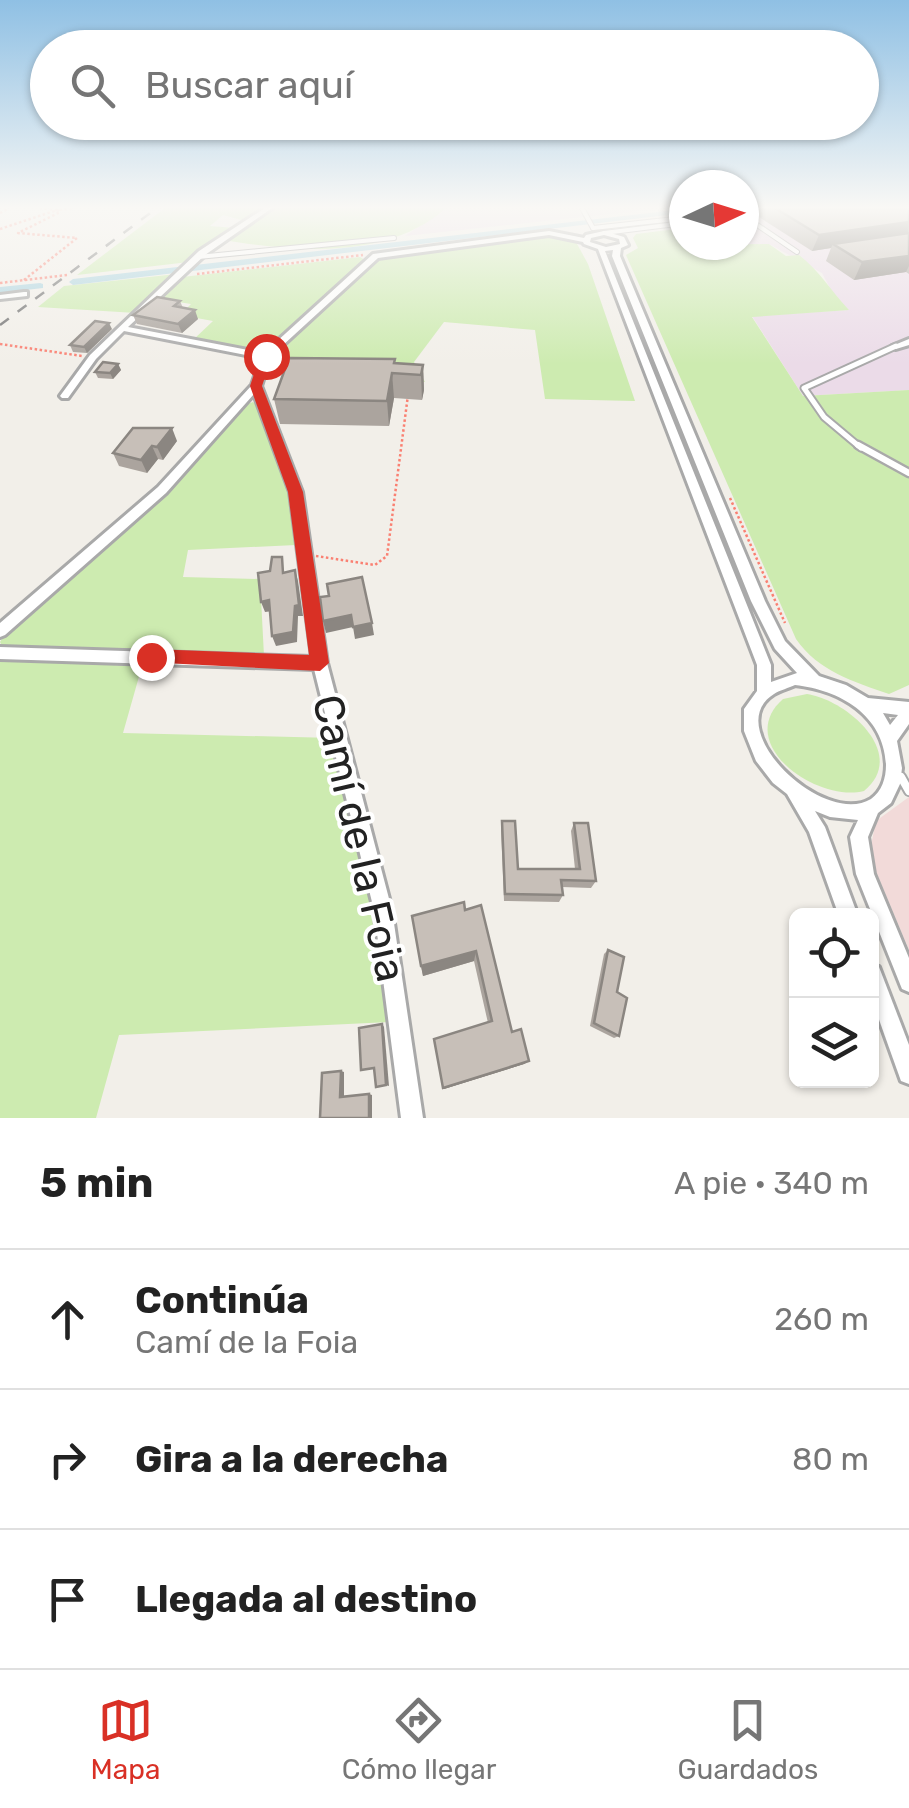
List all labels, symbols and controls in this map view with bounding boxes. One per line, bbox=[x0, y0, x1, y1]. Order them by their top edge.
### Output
search box bbox=[30, 30, 879, 140]
icon: search bbox=[65, 58, 120, 113]
text: Buscar aquí bbox=[145, 62, 353, 108]
north arrow bbox=[669, 170, 759, 260]
route start bbox=[244, 334, 290, 380]
route end bbox=[129, 635, 175, 681]
street label: Camí de la Foia bbox=[302, 690, 416, 987]
map controls bbox=[789, 908, 879, 1088]
button: locate bbox=[789, 908, 879, 998]
button: layers bbox=[789, 998, 879, 1088]
text: 5 min bbox=[40, 1158, 154, 1208]
text: A pie · 340 m bbox=[674, 1164, 869, 1202]
text: Continúa bbox=[135, 1277, 309, 1323]
icon: ahead bbox=[40, 1292, 95, 1347]
text: 260 m bbox=[774, 1300, 869, 1338]
text: Camí de la Foia bbox=[135, 1323, 358, 1361]
icon: right bbox=[40, 1432, 95, 1487]
text: Gira a la derecha bbox=[135, 1436, 448, 1482]
text: 80 m bbox=[792, 1440, 869, 1478]
icon: arrive bbox=[40, 1572, 95, 1627]
text: Llegada al destino bbox=[135, 1576, 477, 1622]
tab: Mapa bbox=[91, 1693, 160, 1786]
tab: Cómo llegar bbox=[342, 1693, 496, 1786]
tab: Guardados bbox=[678, 1693, 818, 1786]

